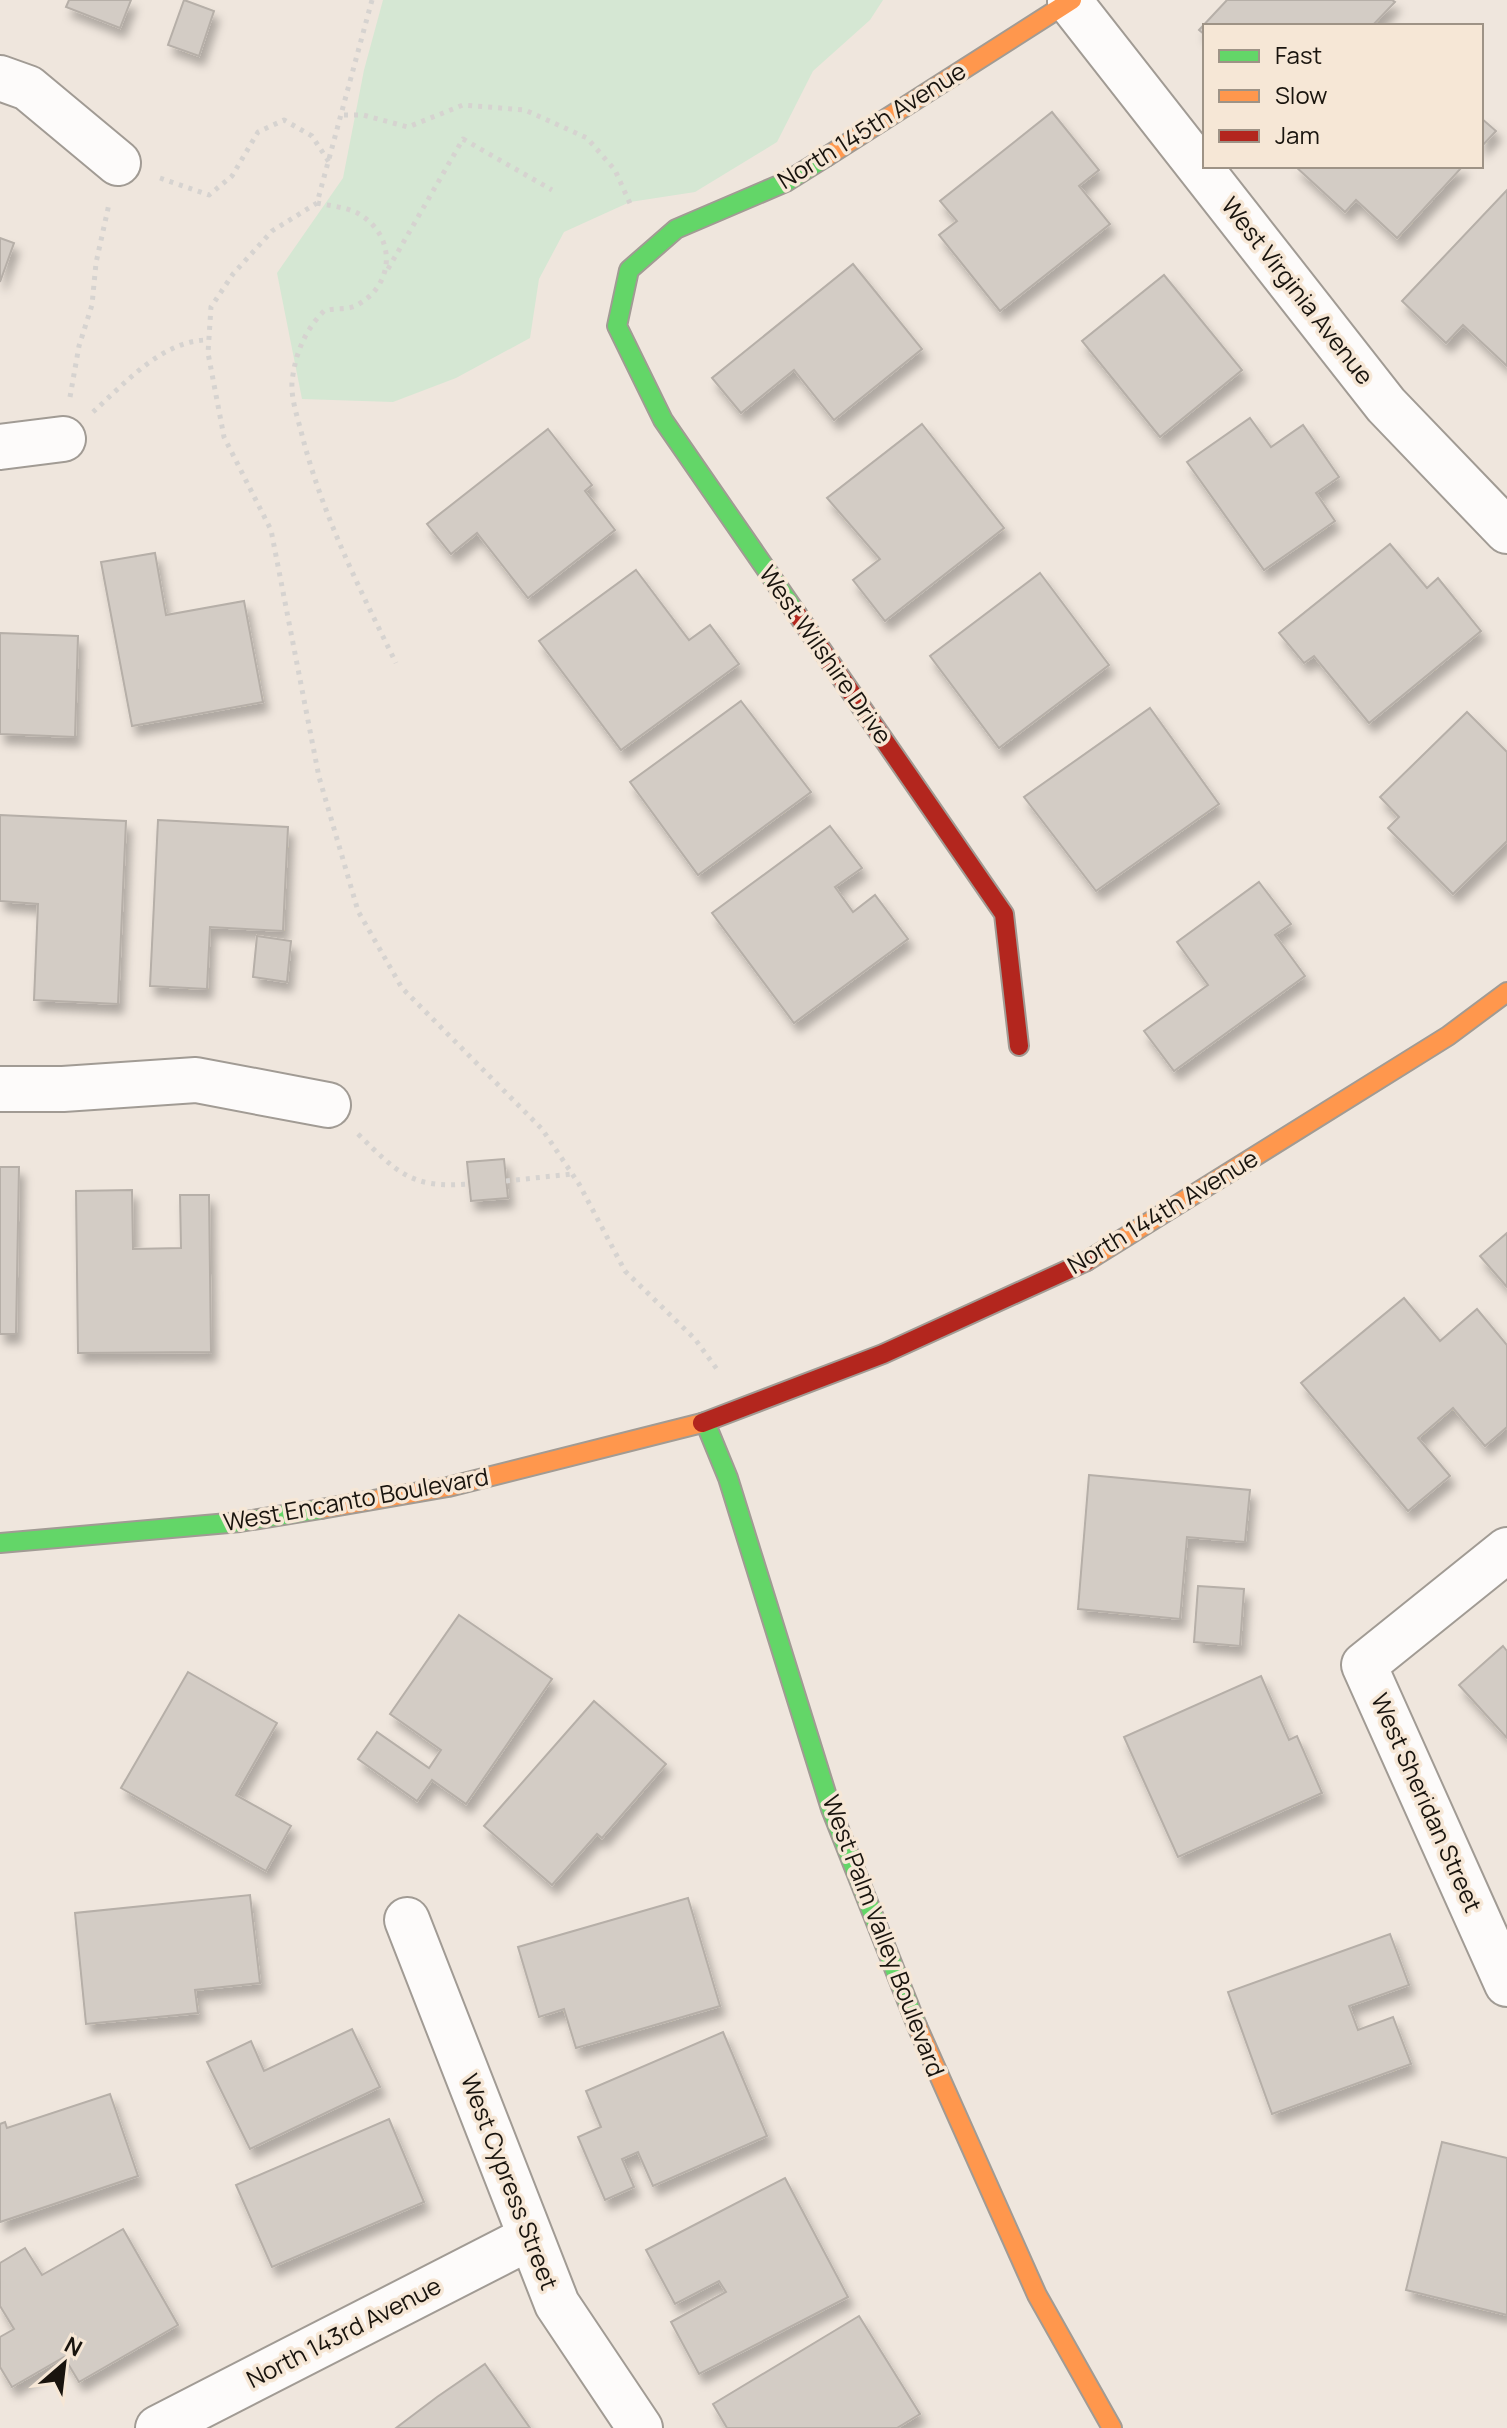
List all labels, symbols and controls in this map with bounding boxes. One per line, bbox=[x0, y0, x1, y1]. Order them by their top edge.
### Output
legend bbox=[1203, 24, 1483, 168]
text: Fast bbox=[1275, 38, 1322, 71]
street label: North 145th Avenue bbox=[771, 53, 972, 196]
text: Slow bbox=[1275, 78, 1328, 111]
text: Jam bbox=[1275, 118, 1320, 151]
street label: West Virginia Avenue bbox=[1214, 189, 1382, 391]
street label: West Wilshire Drive bbox=[752, 558, 900, 750]
street label: North 144th Avenue bbox=[1061, 1141, 1264, 1281]
street label: West Encanto Boulevard bbox=[221, 1459, 491, 1538]
street label: West Sheridan Street bbox=[1364, 1688, 1491, 1917]
street label: West Palm Valley Boulevard bbox=[815, 1790, 953, 2081]
street label: West Cypress Street bbox=[454, 2069, 567, 2294]
street label: North 143rd Avenue bbox=[240, 2268, 446, 2395]
north arrow bbox=[24, 2324, 104, 2404]
text: N bbox=[59, 2329, 87, 2363]

